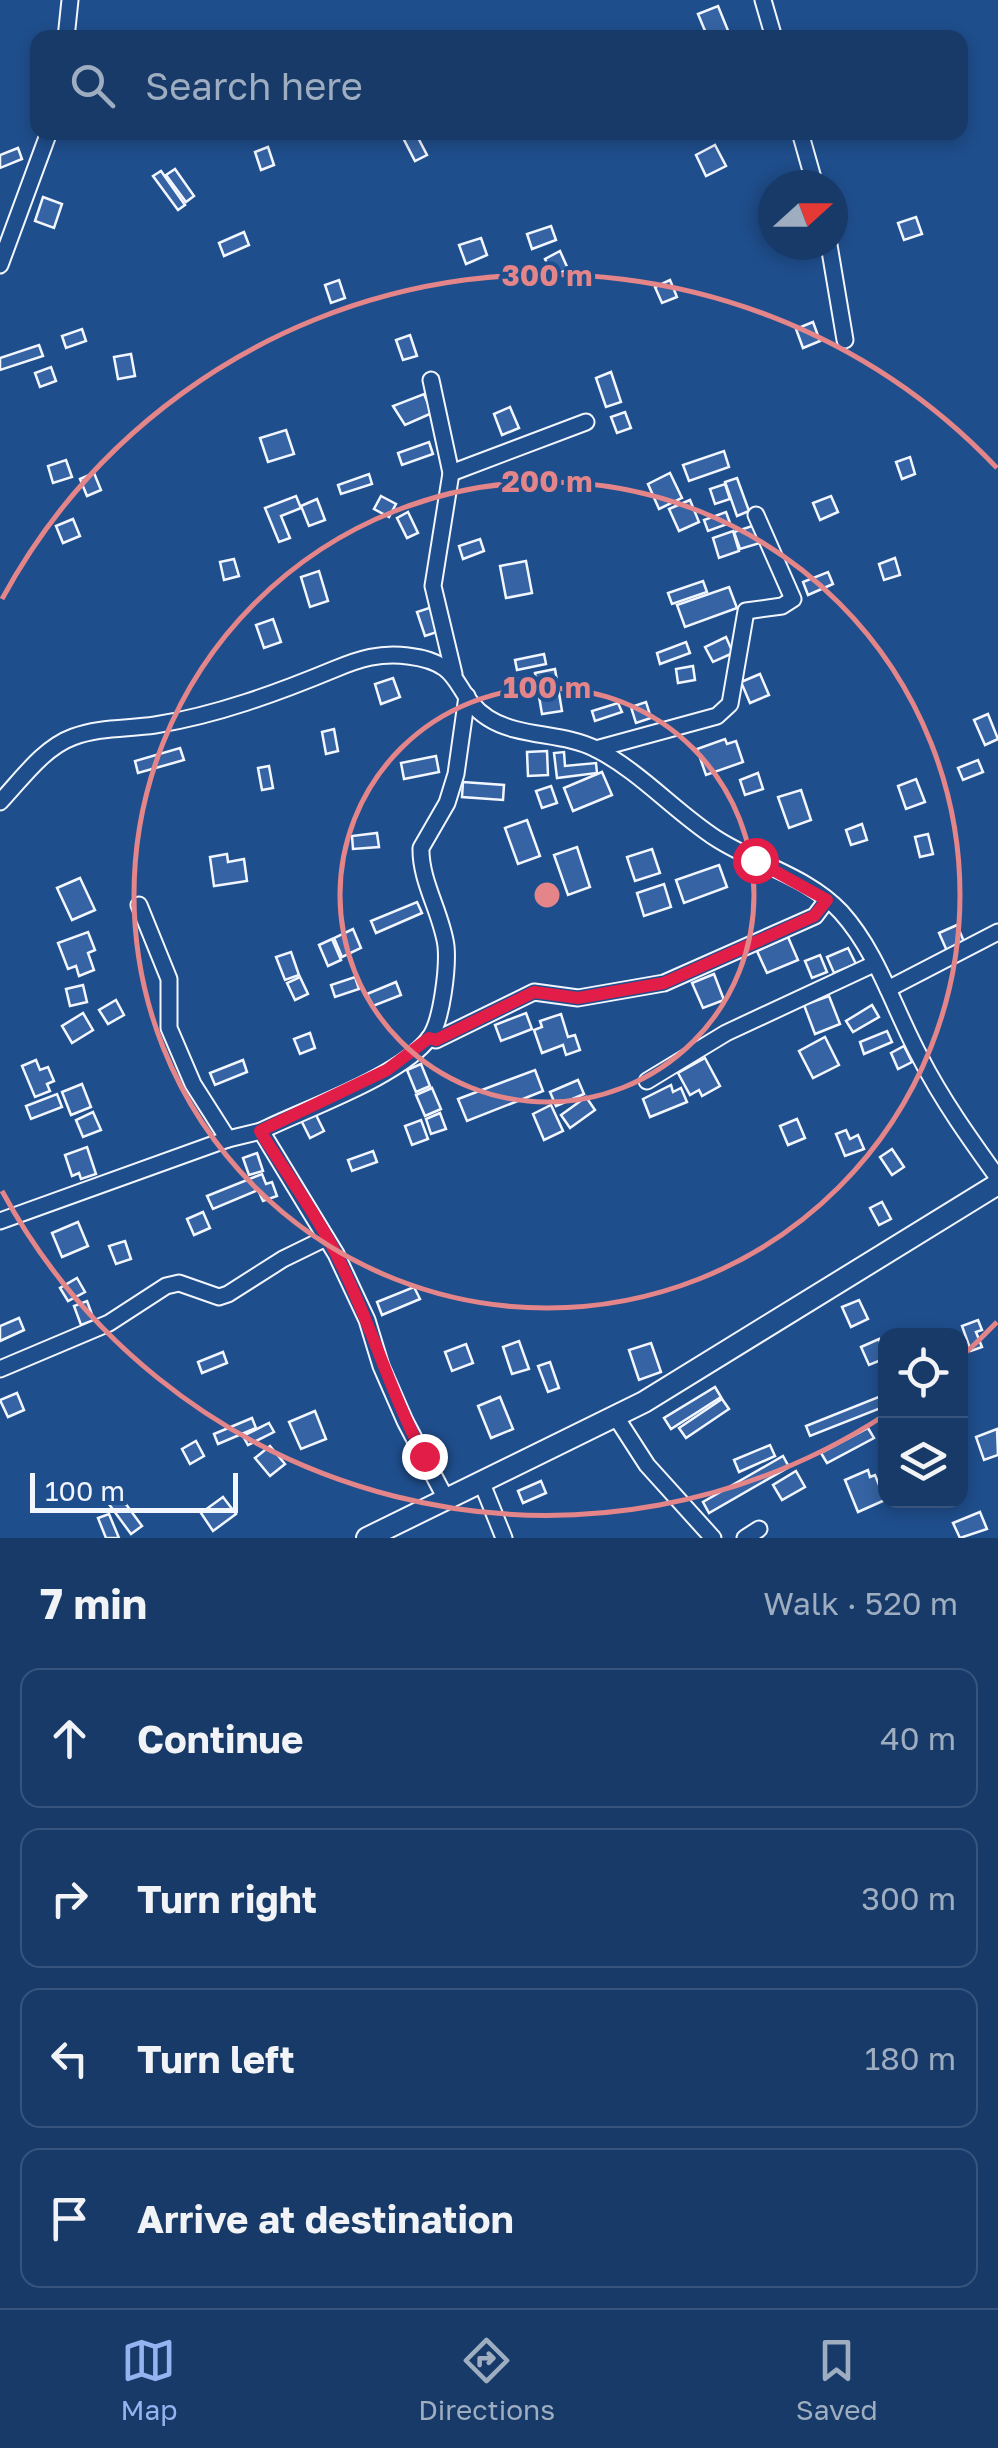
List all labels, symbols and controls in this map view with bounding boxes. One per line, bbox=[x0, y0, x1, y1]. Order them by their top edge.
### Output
search box bbox=[30, 30, 968, 140]
icon: search bbox=[65, 58, 120, 113]
text: Search here bbox=[145, 63, 363, 108]
north arrow bbox=[758, 170, 848, 260]
text: 300 m bbox=[501, 257, 593, 293]
text: 200 m bbox=[501, 463, 593, 499]
text: 100 m bbox=[503, 669, 591, 705]
route start bbox=[733, 838, 779, 884]
centre of rings bbox=[529, 877, 565, 913]
map controls bbox=[878, 1328, 968, 1508]
button: locate bbox=[878, 1328, 968, 1418]
button: layers bbox=[878, 1418, 968, 1508]
route end bbox=[402, 1434, 448, 1480]
scale bar bbox=[30, 1468, 238, 1512]
text: 100 m bbox=[45, 1474, 125, 1507]
text: 7 min bbox=[40, 1578, 147, 1628]
text: Walk · 520 m bbox=[763, 1584, 958, 1622]
icon: ahead bbox=[42, 1711, 97, 1766]
text: Continue bbox=[137, 1716, 303, 1761]
text: 40 m bbox=[880, 1719, 956, 1757]
icon: right bbox=[42, 1871, 97, 1926]
text: Turn right bbox=[137, 1876, 317, 1921]
text: 300 m bbox=[861, 1879, 956, 1917]
icon: left bbox=[42, 2031, 97, 2086]
text: Turn left bbox=[137, 2036, 295, 2081]
text: 180 m bbox=[865, 2039, 956, 2077]
icon: arrive bbox=[42, 2191, 97, 2246]
text: Arrive at destination bbox=[137, 2196, 514, 2241]
tab: Map bbox=[120, 2333, 178, 2426]
tab: Directions bbox=[418, 2333, 555, 2426]
tab: Saved bbox=[796, 2333, 878, 2426]

